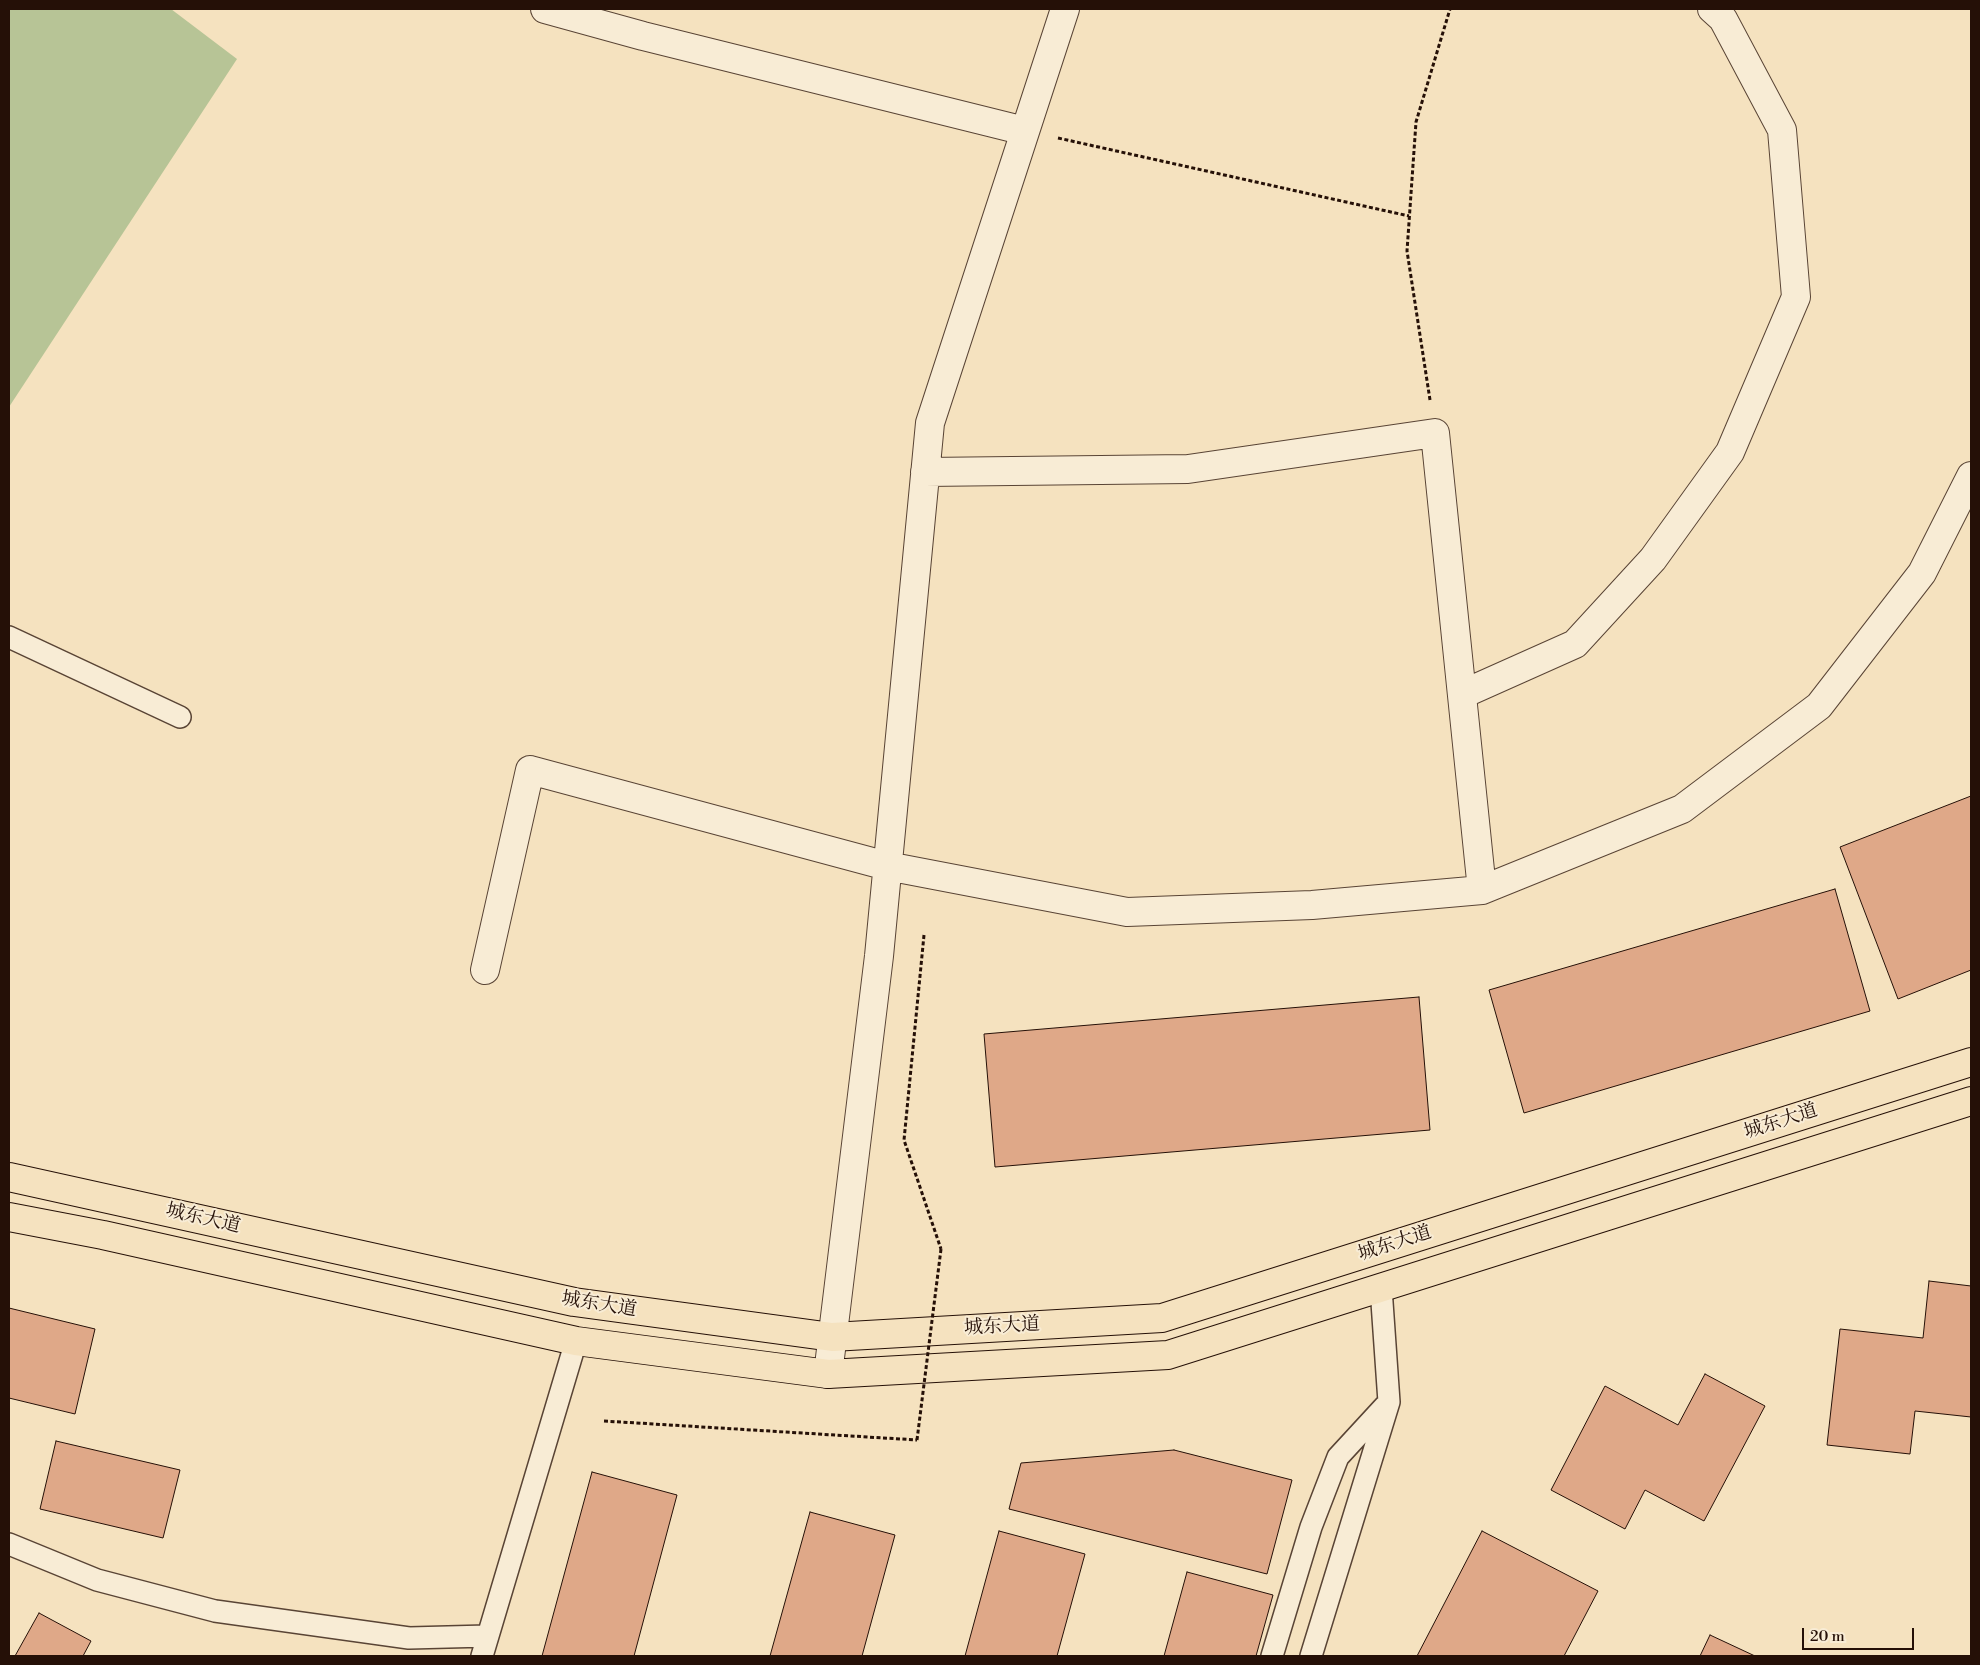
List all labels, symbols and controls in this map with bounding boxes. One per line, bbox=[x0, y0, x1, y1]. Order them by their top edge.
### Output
street label: 城东大道 bbox=[1741, 1099, 1821, 1145]
street label: 城东大道 bbox=[163, 1199, 243, 1239]
street label: 城东大道 bbox=[1355, 1221, 1435, 1267]
street label: 城东大道 bbox=[560, 1288, 638, 1322]
street label: 城东大道 bbox=[963, 1314, 1041, 1340]
scale bar bbox=[1805, 1618, 1918, 1650]
text: 20 m bbox=[1810, 1627, 1845, 1646]

